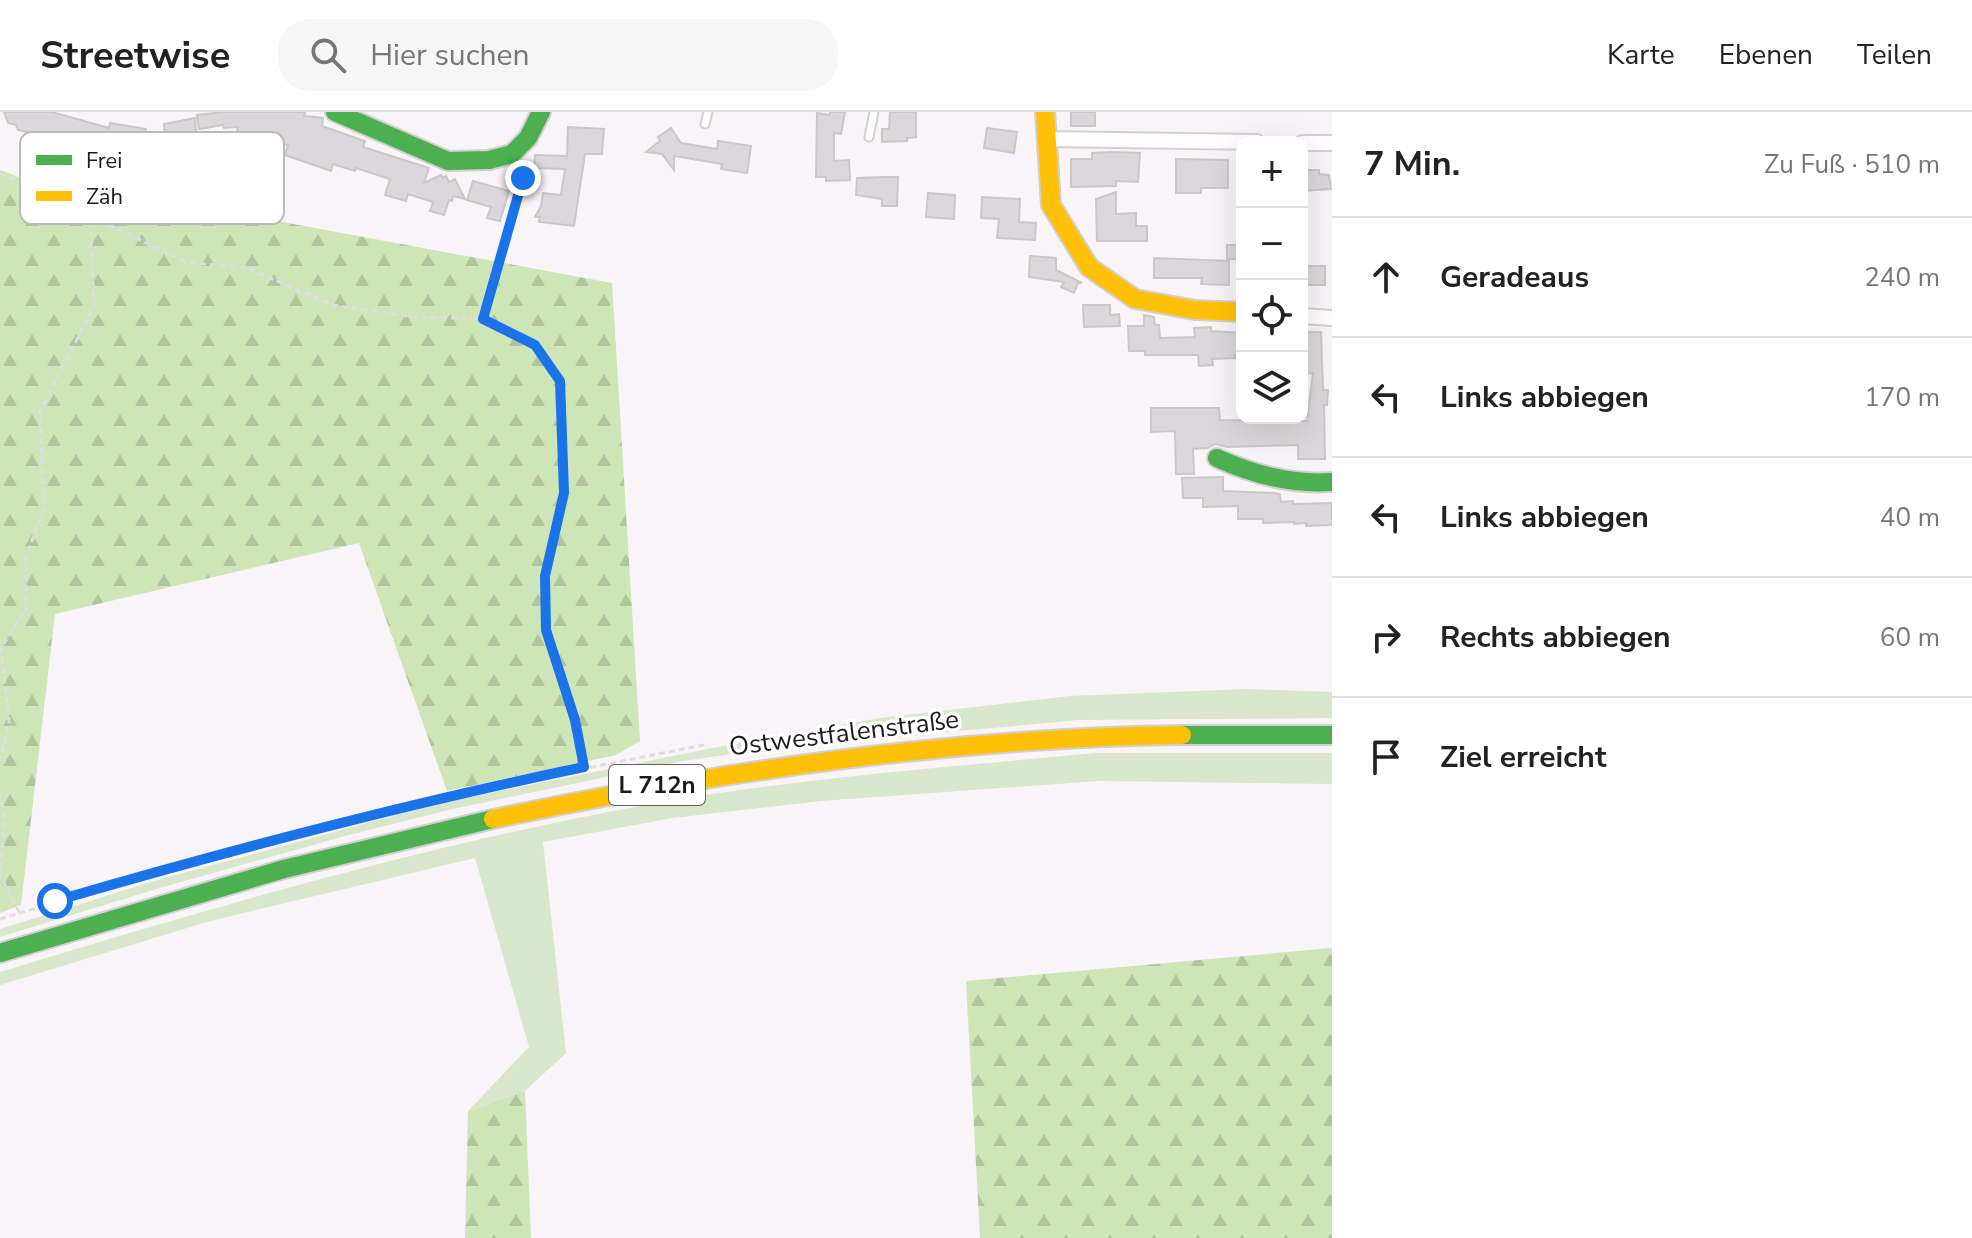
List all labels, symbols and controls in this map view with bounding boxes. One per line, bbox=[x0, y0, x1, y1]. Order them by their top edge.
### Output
search box bbox=[278, 19, 838, 91]
text: Streetwise bbox=[40, 30, 230, 81]
icon: search bbox=[306, 33, 350, 77]
text: Hier suchen bbox=[370, 35, 530, 76]
text: Karte bbox=[1607, 36, 1675, 74]
text: Ebenen bbox=[1719, 36, 1813, 74]
text: Teilen bbox=[1857, 36, 1932, 74]
legend bbox=[20, 132, 284, 224]
map controls bbox=[1236, 136, 1308, 424]
button: + bbox=[1236, 136, 1308, 208]
text: 7 Min. bbox=[1364, 141, 1460, 187]
text: Frei bbox=[86, 146, 122, 176]
text: Zu Fuß · 510 m bbox=[1764, 147, 1940, 182]
route end bbox=[505, 160, 541, 196]
text: Zäh bbox=[86, 182, 123, 212]
button: − bbox=[1236, 208, 1308, 280]
icon: ahead bbox=[1364, 255, 1408, 299]
text: Geradeaus bbox=[1440, 257, 1589, 298]
text: 240 m bbox=[1864, 260, 1940, 295]
button: locate bbox=[1236, 280, 1308, 352]
button: layers bbox=[1236, 352, 1308, 424]
icon: left bbox=[1364, 375, 1408, 419]
text: Links abbiegen bbox=[1440, 377, 1649, 418]
text: 170 m bbox=[1864, 380, 1940, 415]
icon: left bbox=[1364, 495, 1408, 539]
text: Links abbiegen bbox=[1440, 497, 1649, 538]
text: 40 m bbox=[1880, 500, 1940, 535]
icon: right bbox=[1364, 615, 1408, 659]
text: Rechts abbiegen bbox=[1440, 617, 1671, 658]
text: 60 m bbox=[1880, 620, 1940, 655]
street label: Ostwestfalenstraße bbox=[727, 702, 961, 764]
icon: arrive bbox=[1364, 735, 1408, 779]
text: Ziel erreicht bbox=[1440, 737, 1606, 778]
road number: L 712n bbox=[609, 765, 705, 805]
route start bbox=[37, 883, 73, 919]

